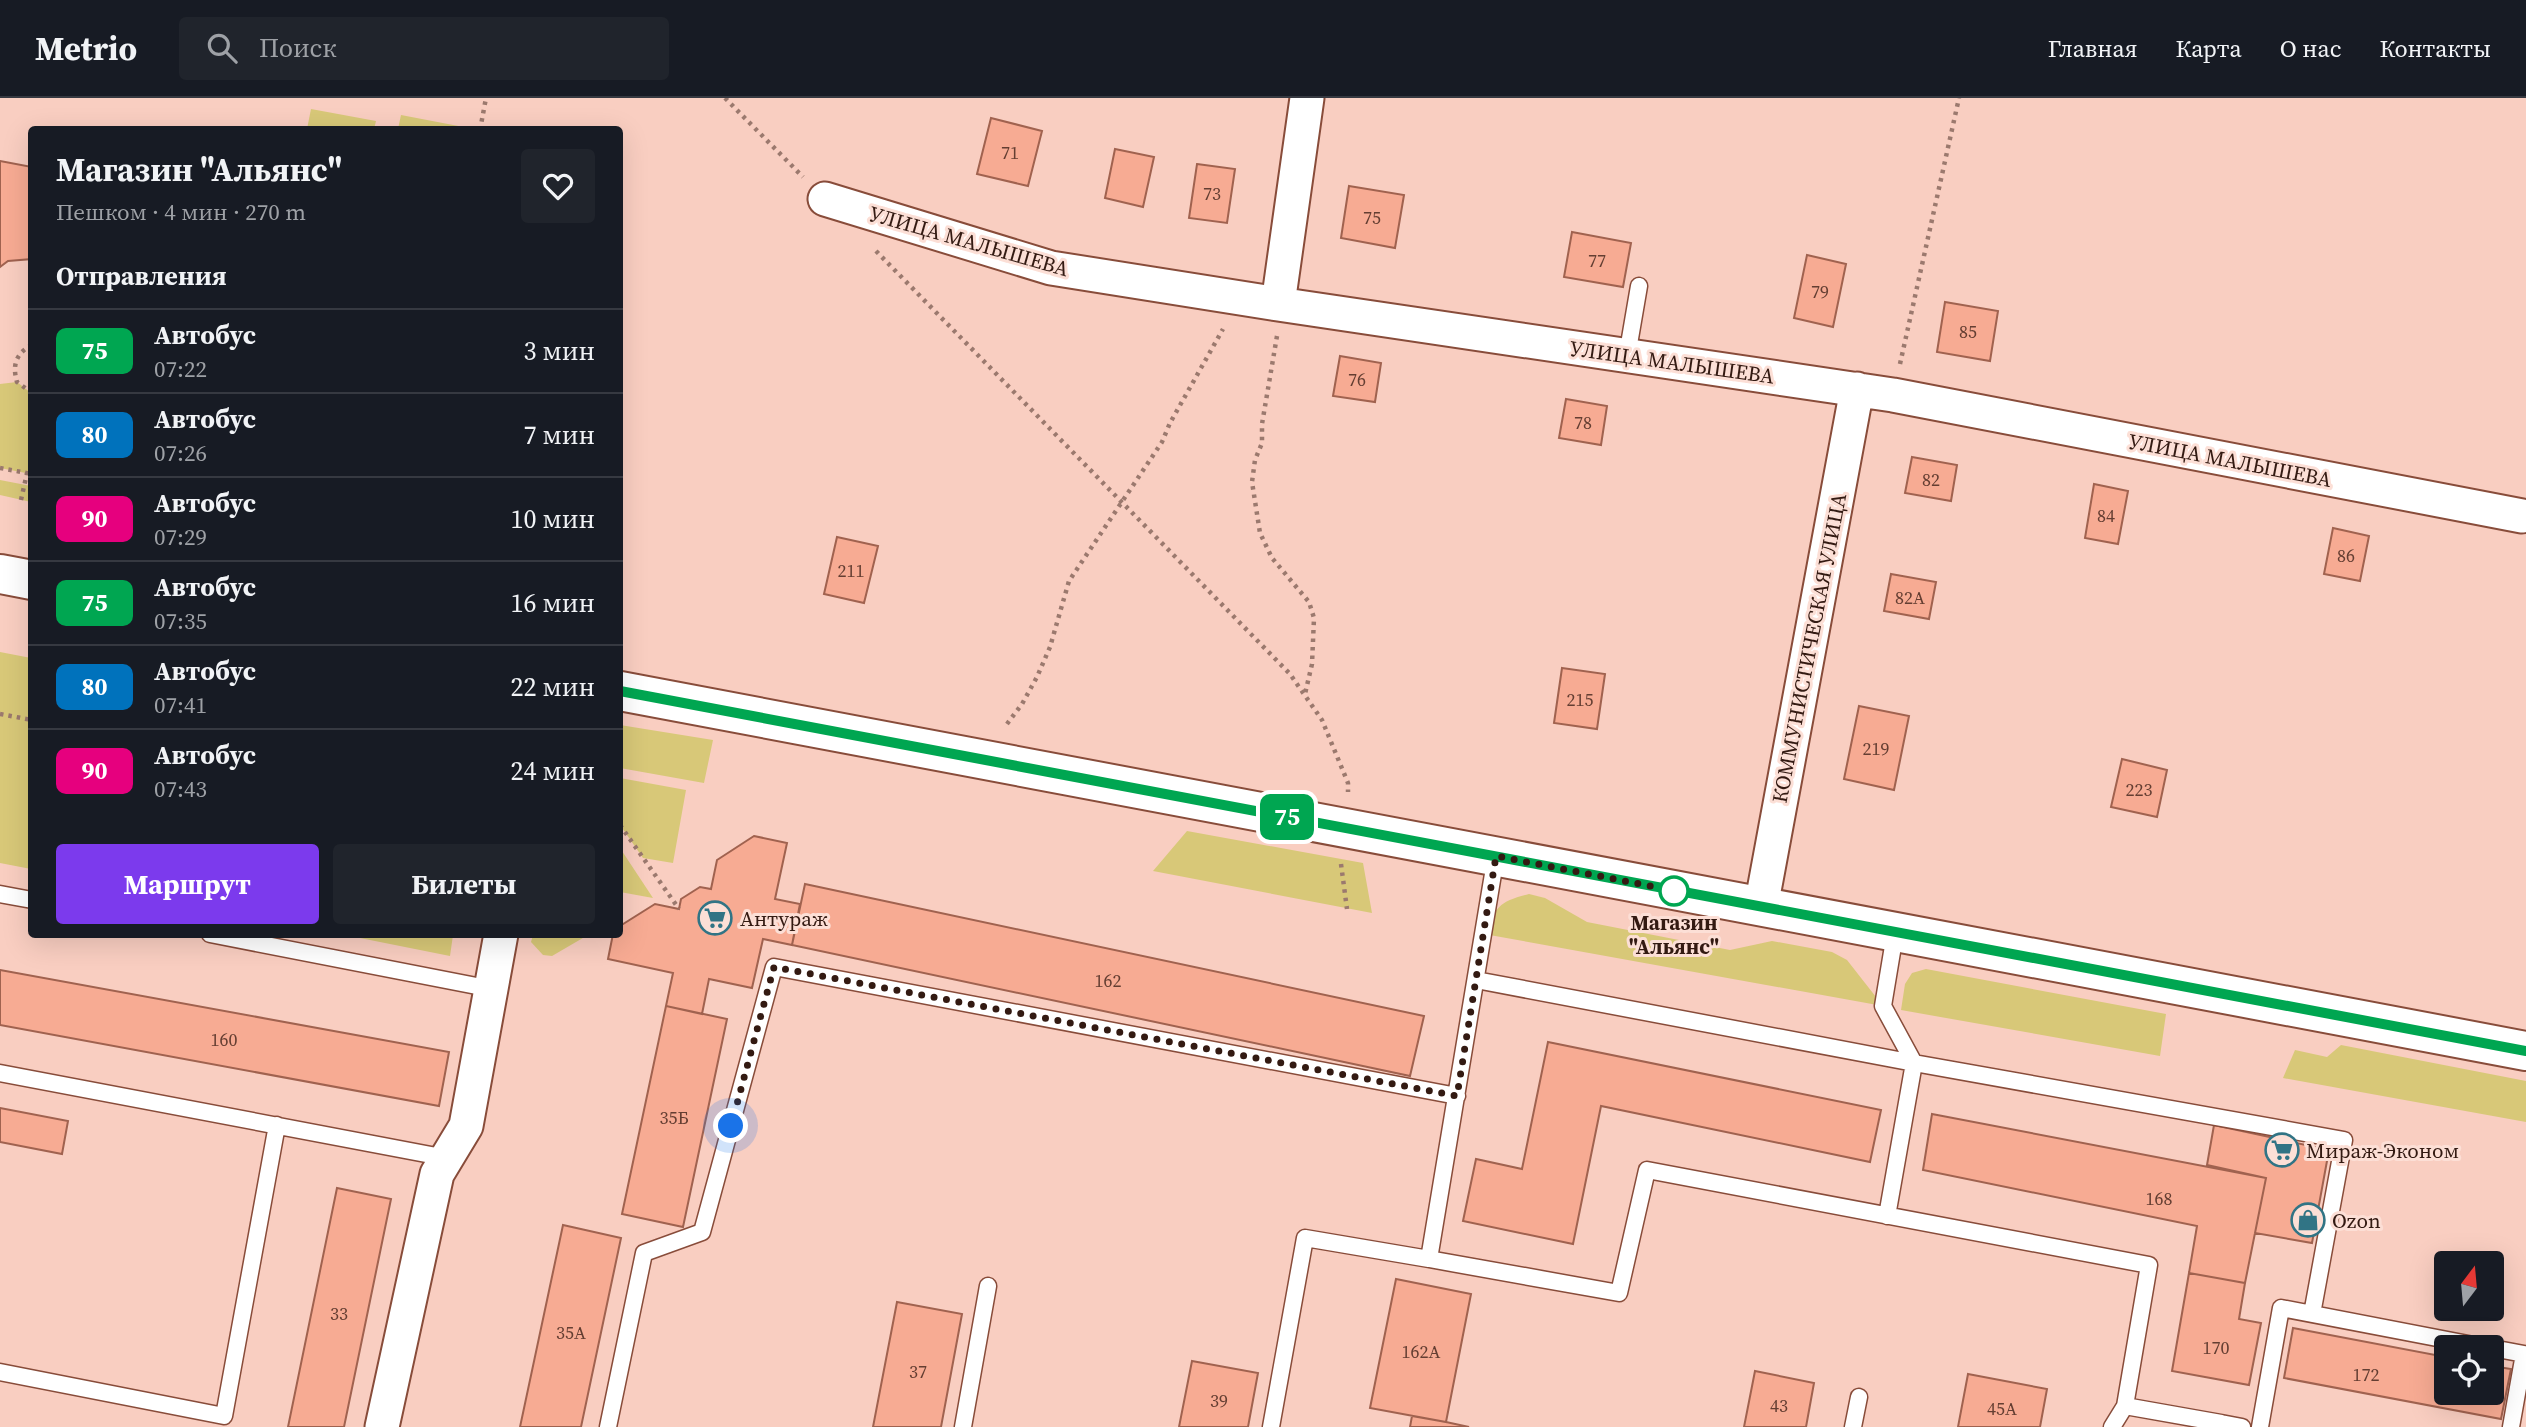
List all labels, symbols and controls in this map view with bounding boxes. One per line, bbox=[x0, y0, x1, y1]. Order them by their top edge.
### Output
search box bbox=[179, 17, 669, 80]
text: Metrio bbox=[35, 26, 137, 71]
icon: search bbox=[203, 29, 241, 67]
text: Поиск bbox=[259, 30, 337, 66]
text: Главная bbox=[2048, 32, 2137, 65]
text: Карта bbox=[2175, 32, 2242, 65]
text: О нас bbox=[2280, 32, 2341, 65]
text: Контакты bbox=[2379, 32, 2491, 65]
house number: 71 bbox=[1001, 140, 1019, 165]
text: Магазин "Альянс" bbox=[56, 147, 342, 192]
button: heart bbox=[521, 149, 595, 223]
house number: 73 bbox=[1203, 181, 1221, 206]
text: Пешком · 4 мин · 270 m bbox=[56, 196, 306, 228]
street label: УЛИЦА МАЛЫШЕВА bbox=[866, 199, 1072, 283]
house number: 75 bbox=[1363, 205, 1381, 230]
house number: 77 bbox=[1588, 248, 1606, 273]
text: Отправления bbox=[56, 258, 227, 294]
house number: 79 bbox=[1811, 279, 1829, 304]
text: Автобус bbox=[154, 317, 256, 353]
house number: 85 bbox=[1959, 319, 1977, 344]
text: 3 мин bbox=[523, 333, 595, 369]
street label: УЛИЦА МАЛЫШЕВА bbox=[1568, 333, 1776, 391]
text: 75 bbox=[81, 334, 108, 367]
text: 07:22 bbox=[154, 353, 207, 385]
house number: 76 bbox=[1348, 367, 1366, 392]
text: Автобус bbox=[154, 401, 256, 437]
house number: 78 bbox=[1574, 410, 1592, 435]
text: 7 мин bbox=[523, 417, 595, 453]
text: 80 bbox=[81, 418, 108, 451]
street label: УЛИЦА МАЛЫШЕВА bbox=[2126, 426, 2334, 494]
text: 07:26 bbox=[154, 437, 207, 469]
house number: 82 bbox=[1922, 467, 1940, 492]
text: Автобус bbox=[154, 485, 256, 521]
street label: КОММУНИСТИЧЕСКАЯ УЛИЦА bbox=[1765, 491, 1853, 805]
text: 10 мин bbox=[510, 501, 595, 537]
text: 90 bbox=[81, 502, 108, 535]
house number: 84 bbox=[2097, 503, 2115, 528]
text: 07:29 bbox=[154, 521, 207, 553]
house number: 86 bbox=[2337, 543, 2355, 568]
house number: 211 bbox=[838, 558, 865, 583]
text: Автобус bbox=[154, 569, 256, 605]
text: 16 мин bbox=[510, 585, 595, 621]
house number: 82А bbox=[1895, 585, 1925, 610]
text: 75 bbox=[81, 586, 108, 619]
text: 07:35 bbox=[154, 605, 207, 637]
text: Автобус bbox=[154, 653, 256, 689]
text: 22 мин bbox=[510, 669, 595, 705]
text: 80 bbox=[81, 670, 108, 703]
house number: 215 bbox=[1567, 687, 1594, 712]
text: 07:41 bbox=[154, 689, 207, 721]
house number: 219 bbox=[1863, 736, 1890, 761]
text: Автобус bbox=[154, 737, 256, 773]
text: 24 мин bbox=[510, 753, 595, 789]
text: 90 bbox=[81, 754, 108, 787]
text: 07:43 bbox=[154, 773, 207, 805]
house number: 223 bbox=[2126, 777, 2153, 802]
line badge: 75 bbox=[1256, 794, 1318, 840]
text: 75 bbox=[1274, 800, 1300, 833]
button: Маршрут bbox=[56, 844, 319, 924]
button: Билеты bbox=[333, 844, 595, 924]
marker: Магазин "Альянс" bbox=[1659, 876, 1689, 906]
supermarket icon: Антураж bbox=[696, 899, 734, 937]
place label: Антураж bbox=[740, 904, 828, 933]
place label: Магазин "Альянс" bbox=[1629, 908, 1719, 961]
house number: 162 bbox=[1095, 968, 1122, 993]
house number: 160 bbox=[211, 1027, 238, 1052]
house number: 35Б bbox=[659, 1105, 689, 1130]
your location bbox=[713, 1108, 748, 1143]
supermarket icon: Мираж-Эконом bbox=[2263, 1131, 2301, 1169]
place label: Мираж-Эконом bbox=[2306, 1136, 2459, 1165]
house number: 168 bbox=[2146, 1186, 2173, 1211]
shop icon: Ozon bbox=[2289, 1201, 2327, 1239]
place label: Ozon bbox=[2332, 1206, 2381, 1235]
north arrow bbox=[2434, 1251, 2504, 1321]
map controls bbox=[2434, 1251, 2504, 1405]
house number: 33 bbox=[330, 1301, 348, 1326]
house number: 35А bbox=[556, 1320, 586, 1345]
house number: 170 bbox=[2203, 1335, 2230, 1360]
button: locate bbox=[2434, 1335, 2504, 1405]
house number: 162А bbox=[1402, 1339, 1441, 1364]
house number: 37 bbox=[909, 1359, 927, 1384]
house number: 172 bbox=[2353, 1362, 2380, 1387]
house number: 39 bbox=[1210, 1388, 1228, 1413]
house number: 43 bbox=[1770, 1393, 1788, 1418]
house number: 45А bbox=[1987, 1396, 2017, 1421]

